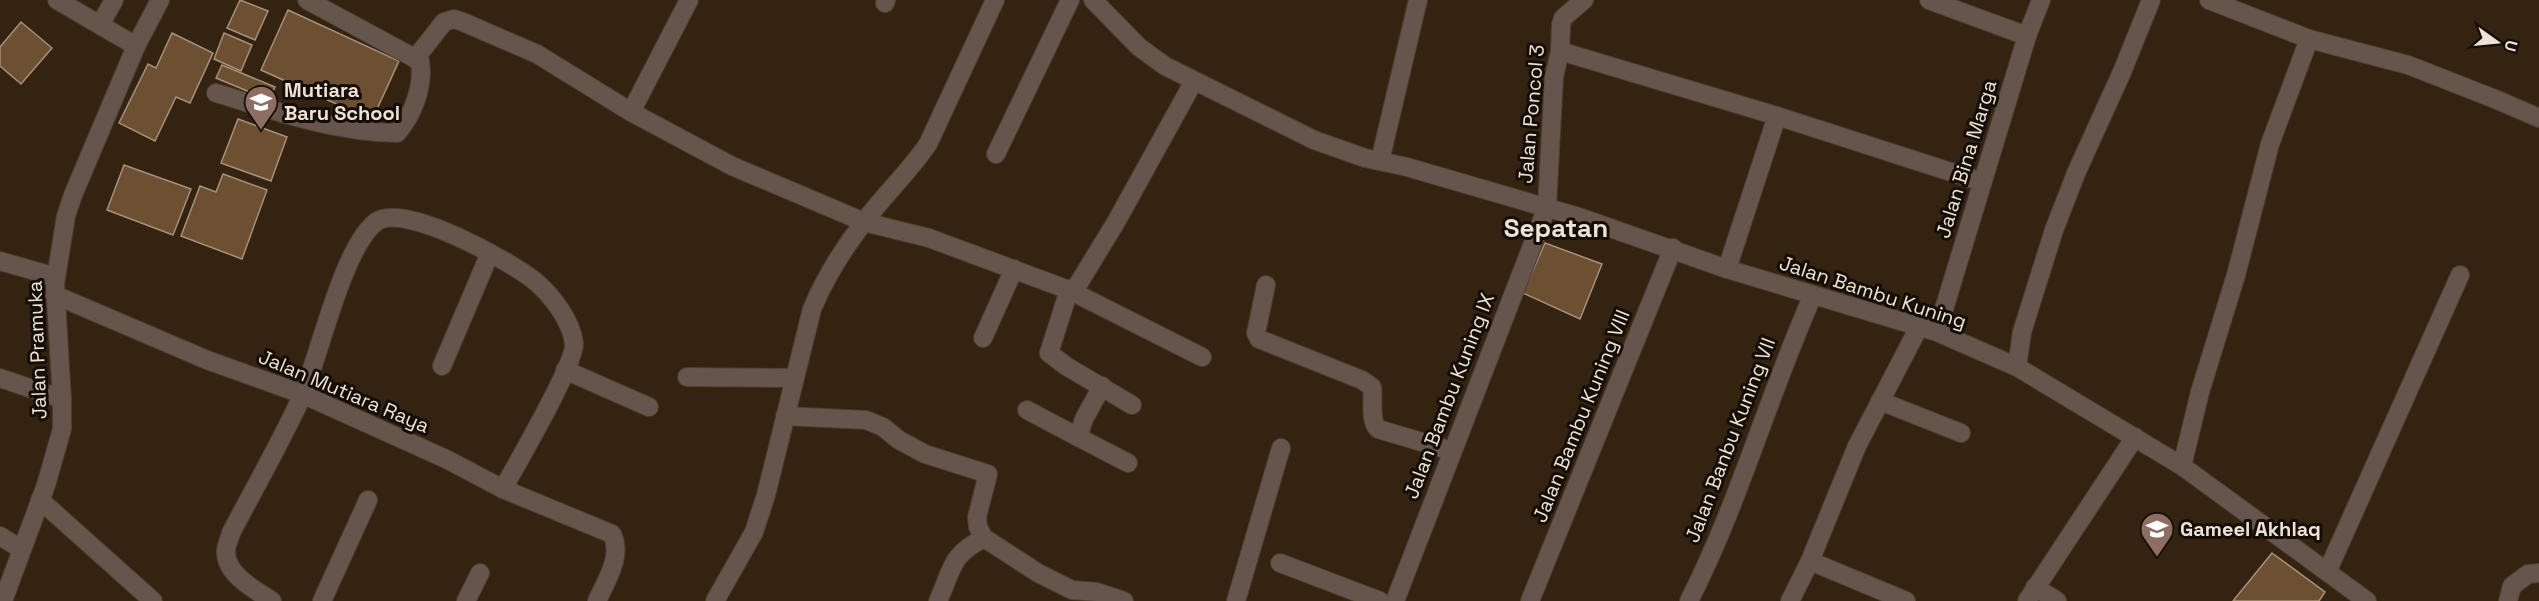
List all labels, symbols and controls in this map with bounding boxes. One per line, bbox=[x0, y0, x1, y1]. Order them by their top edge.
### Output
north arrow bbox=[2467, 12, 2527, 72]
text: U bbox=[2499, 38, 2523, 54]
street label: Jalan Poncol 3 bbox=[1512, 43, 1550, 185]
place label: Mutiara Baru School bbox=[284, 77, 400, 126]
street label: Jalan Bina Marga bbox=[1930, 77, 2002, 241]
school or university icon: Mutiara Baru School bbox=[243, 84, 279, 131]
district label: Sepatan bbox=[1504, 211, 1608, 245]
street label: Jalan Bambu Kuning bbox=[1776, 249, 1970, 335]
street label: Jalan Pramuka bbox=[22, 280, 52, 420]
street label: Jalan Bambu Kuning IX bbox=[1398, 289, 1500, 502]
street label: Jalan Bambu Kuning VIII bbox=[1526, 306, 1636, 526]
street label: Jalan Banbu Kuning VII bbox=[1679, 334, 1781, 546]
street label: Jalan Mutiara Raya bbox=[255, 343, 433, 439]
school or university icon: Gameel Akhlaq bbox=[2139, 511, 2175, 558]
place label: Gameel Akhlaq bbox=[2180, 516, 2321, 542]

